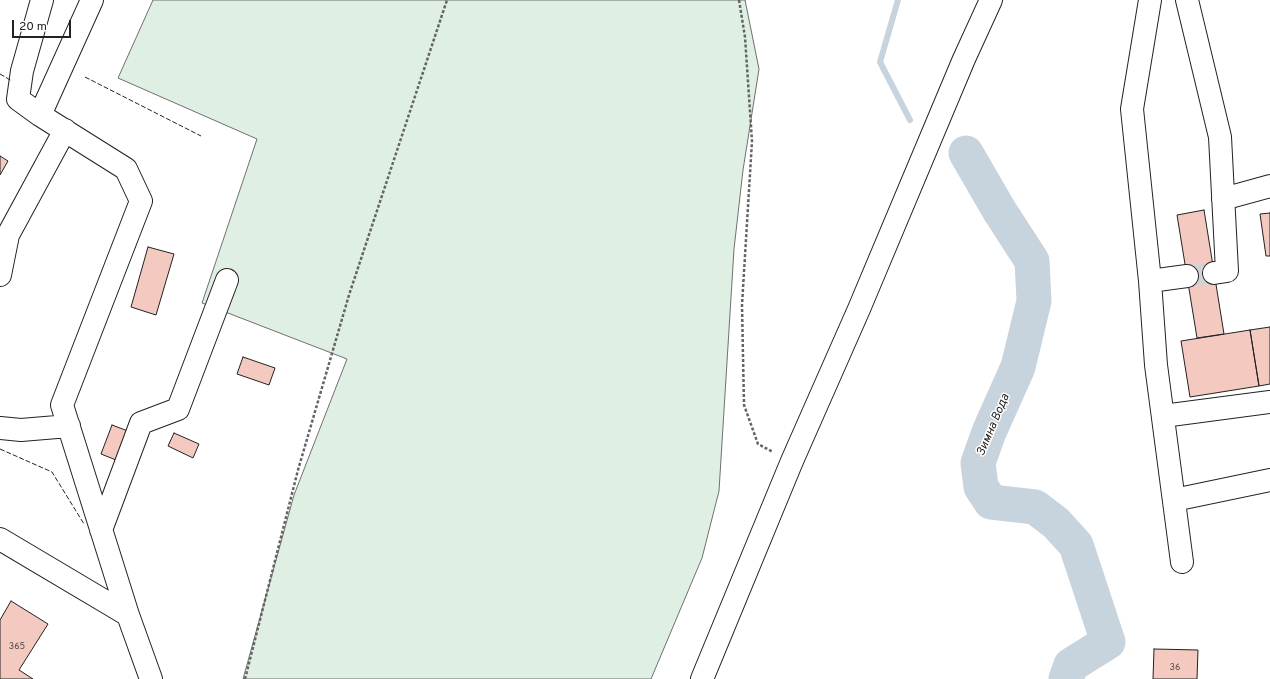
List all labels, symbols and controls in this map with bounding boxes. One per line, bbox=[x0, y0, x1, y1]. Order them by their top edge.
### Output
scale bar bbox=[14, 12, 73, 38]
text: 20 m bbox=[19, 19, 47, 35]
water label: Зимна Вода bbox=[975, 392, 1013, 458]
house number: 365 bbox=[9, 642, 25, 652]
house number: 36 bbox=[1170, 663, 1180, 673]

